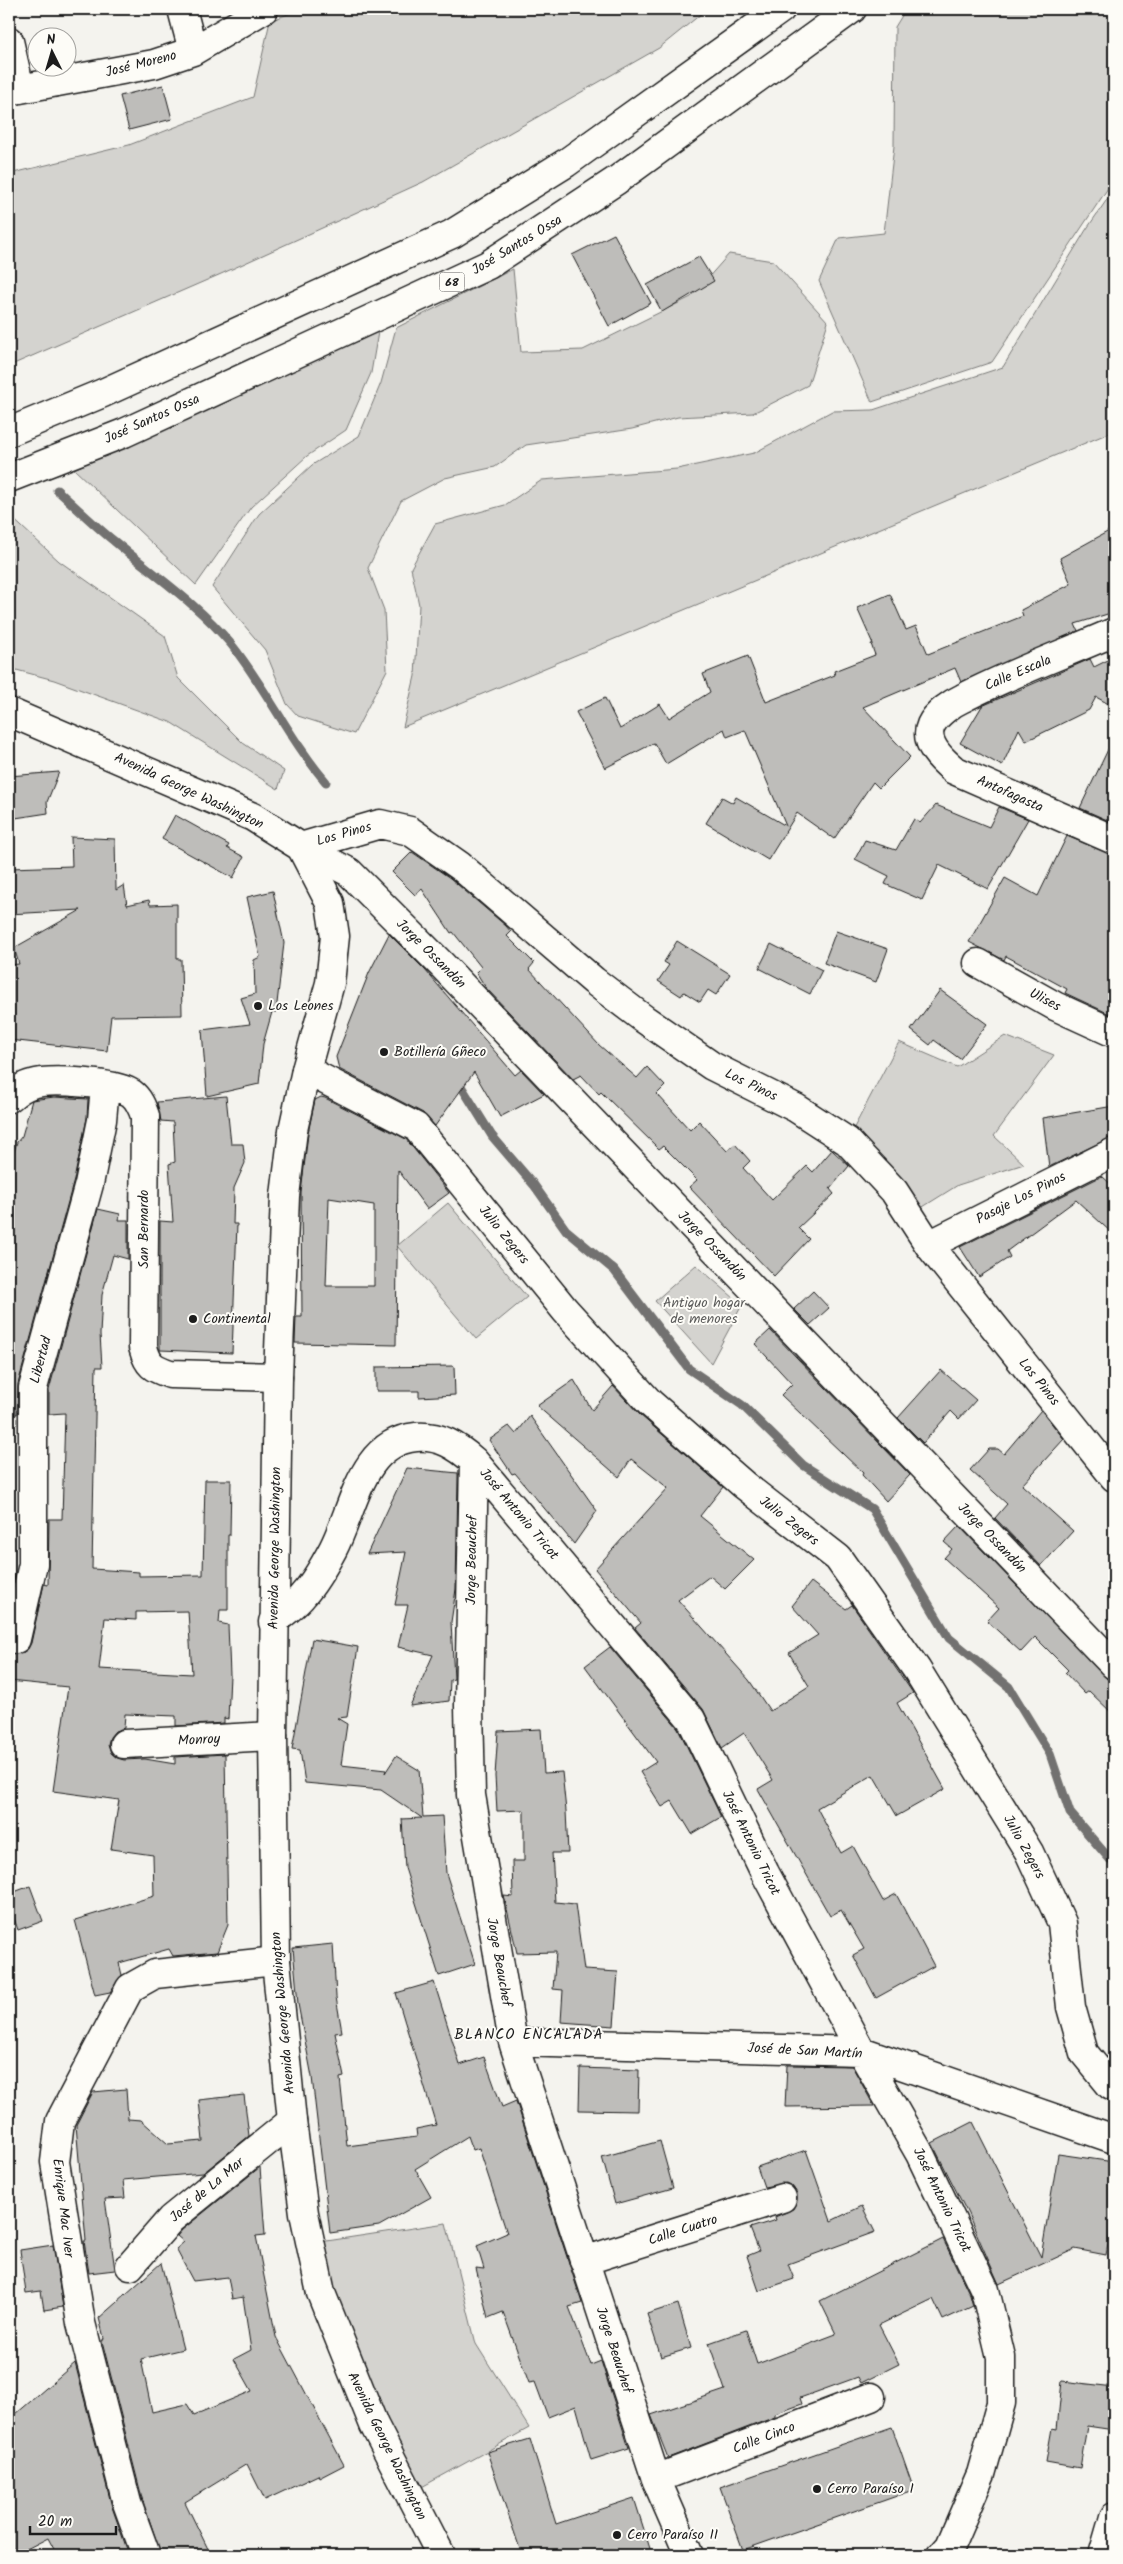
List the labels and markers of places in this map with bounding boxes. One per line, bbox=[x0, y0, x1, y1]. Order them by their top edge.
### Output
place label: Los Leones bbox=[268, 995, 334, 1017]
marker: Los Leones bbox=[252, 1000, 264, 1012]
place label: Botillería Gñeco bbox=[394, 1041, 486, 1063]
marker: Botillería Gñeco bbox=[378, 1046, 390, 1058]
place label: Continental bbox=[203, 1308, 271, 1330]
marker: Continental bbox=[187, 1313, 199, 1325]
place label: Cerro Paraíso I bbox=[827, 2478, 914, 2500]
marker: Cerro Paraíso I bbox=[811, 2483, 823, 2495]
place label: Cerro Paraíso II bbox=[627, 2524, 718, 2546]
marker: Cerro Paraíso II bbox=[611, 2529, 623, 2541]

